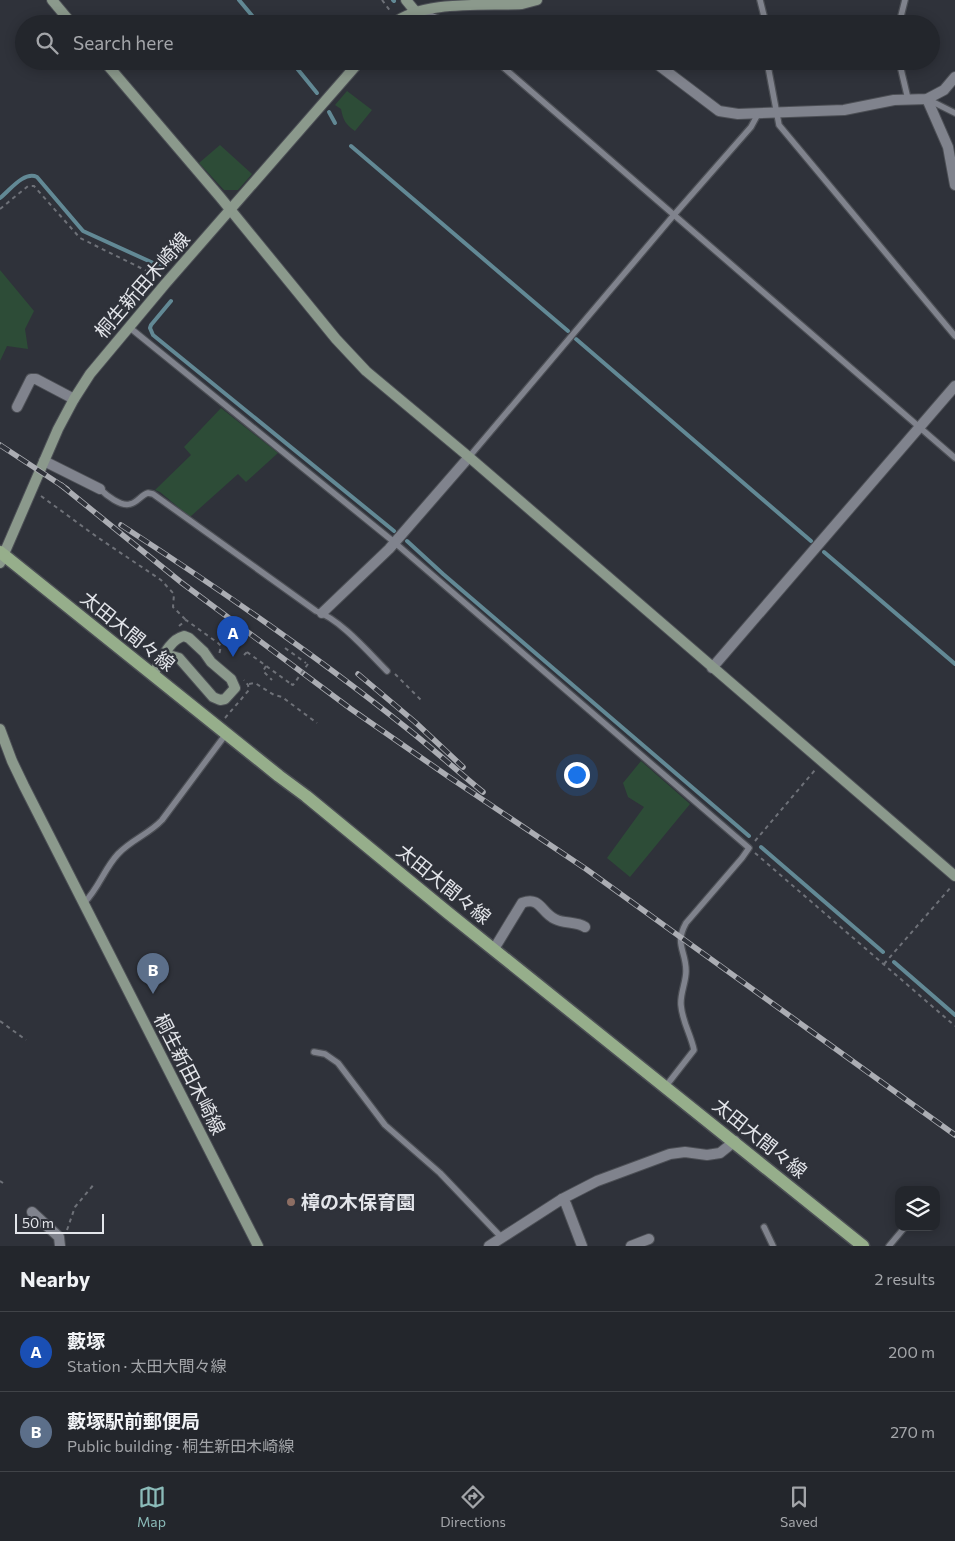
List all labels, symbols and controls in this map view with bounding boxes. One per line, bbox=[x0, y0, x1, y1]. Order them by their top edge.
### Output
search box bbox=[15, 15, 940, 70]
icon: search bbox=[33, 29, 61, 57]
text: Search here bbox=[73, 31, 173, 54]
street label: 桐生新田木崎線 bbox=[89, 227, 194, 342]
street label: 太田大間々線 bbox=[77, 586, 180, 675]
pin: A bbox=[217, 616, 249, 657]
your location bbox=[564, 762, 590, 788]
street label: 太田大間々線 bbox=[393, 839, 496, 928]
pin: B bbox=[137, 953, 169, 994]
street label: 桐生新田木崎線 bbox=[150, 1009, 231, 1138]
street label: 太田大間々線 bbox=[709, 1093, 812, 1182]
map controls bbox=[895, 1186, 940, 1231]
button: layers bbox=[895, 1186, 940, 1231]
place label: 樟の木保育園 bbox=[301, 1190, 415, 1213]
marker: 樟の木保育園 bbox=[285, 1196, 297, 1208]
scale bar bbox=[15, 1211, 104, 1234]
text: 50 m bbox=[22, 1214, 54, 1231]
text: Nearby bbox=[20, 1266, 90, 1291]
text: 2 results bbox=[874, 1269, 935, 1288]
text: 藪塚 bbox=[67, 1329, 105, 1352]
text: A bbox=[30, 1342, 42, 1361]
text: 200 m bbox=[888, 1342, 935, 1361]
text: Station · 太田大間々線 bbox=[67, 1356, 226, 1375]
text: 藪塚駅前郵便局 bbox=[67, 1409, 200, 1432]
text: B bbox=[31, 1422, 41, 1441]
text: 270 m bbox=[890, 1422, 935, 1441]
text: Public building · 桐生新田木崎線 bbox=[67, 1436, 294, 1455]
tab: Map bbox=[137, 1483, 166, 1530]
tab: Directions bbox=[440, 1483, 506, 1530]
tab: Saved bbox=[780, 1483, 818, 1530]

